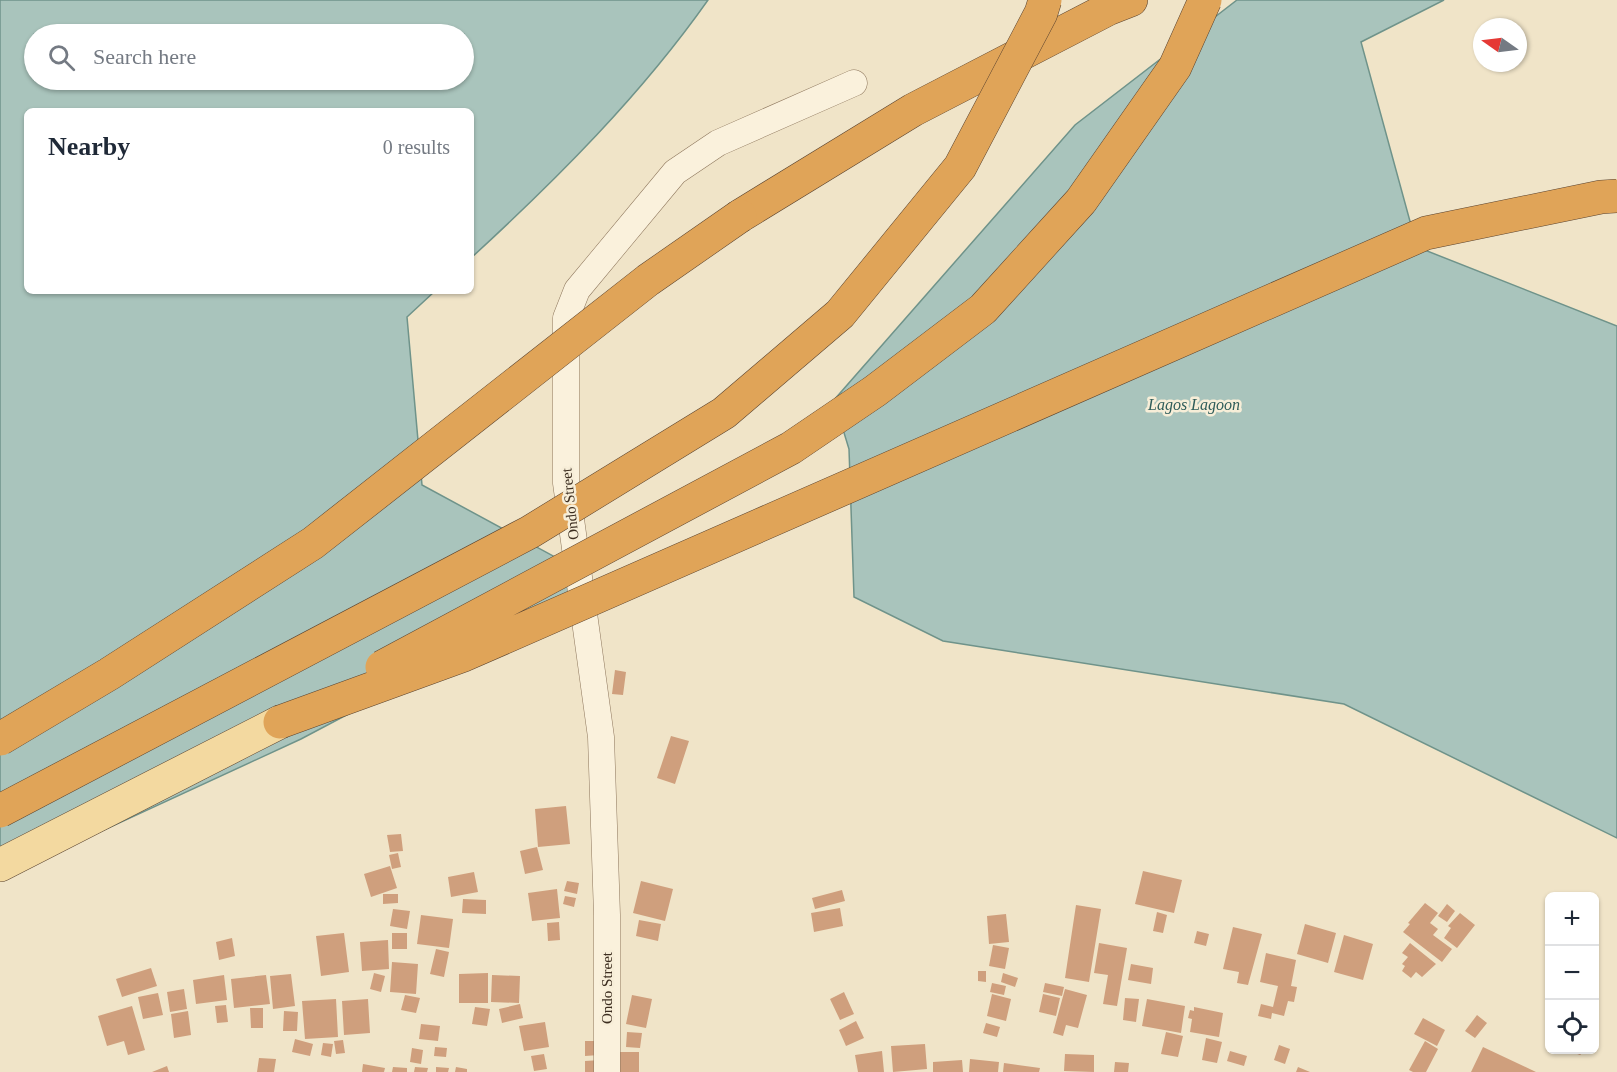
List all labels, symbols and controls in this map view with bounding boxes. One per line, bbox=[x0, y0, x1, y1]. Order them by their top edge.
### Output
north arrow bbox=[1473, 18, 1527, 72]
search box bbox=[24, 24, 474, 90]
icon: search bbox=[45, 41, 78, 74]
text: Search here bbox=[93, 44, 196, 69]
text: Nearby bbox=[48, 132, 130, 161]
text: 0 results bbox=[383, 136, 450, 158]
water label: Lagos Lagoon bbox=[1147, 396, 1240, 414]
street label: Ondo Street bbox=[558, 467, 582, 541]
map controls bbox=[1545, 892, 1599, 1054]
button: + bbox=[1545, 892, 1599, 946]
button: − bbox=[1545, 946, 1599, 1000]
street label: Ondo Street bbox=[599, 951, 615, 1024]
button: locate bbox=[1545, 1000, 1599, 1054]

